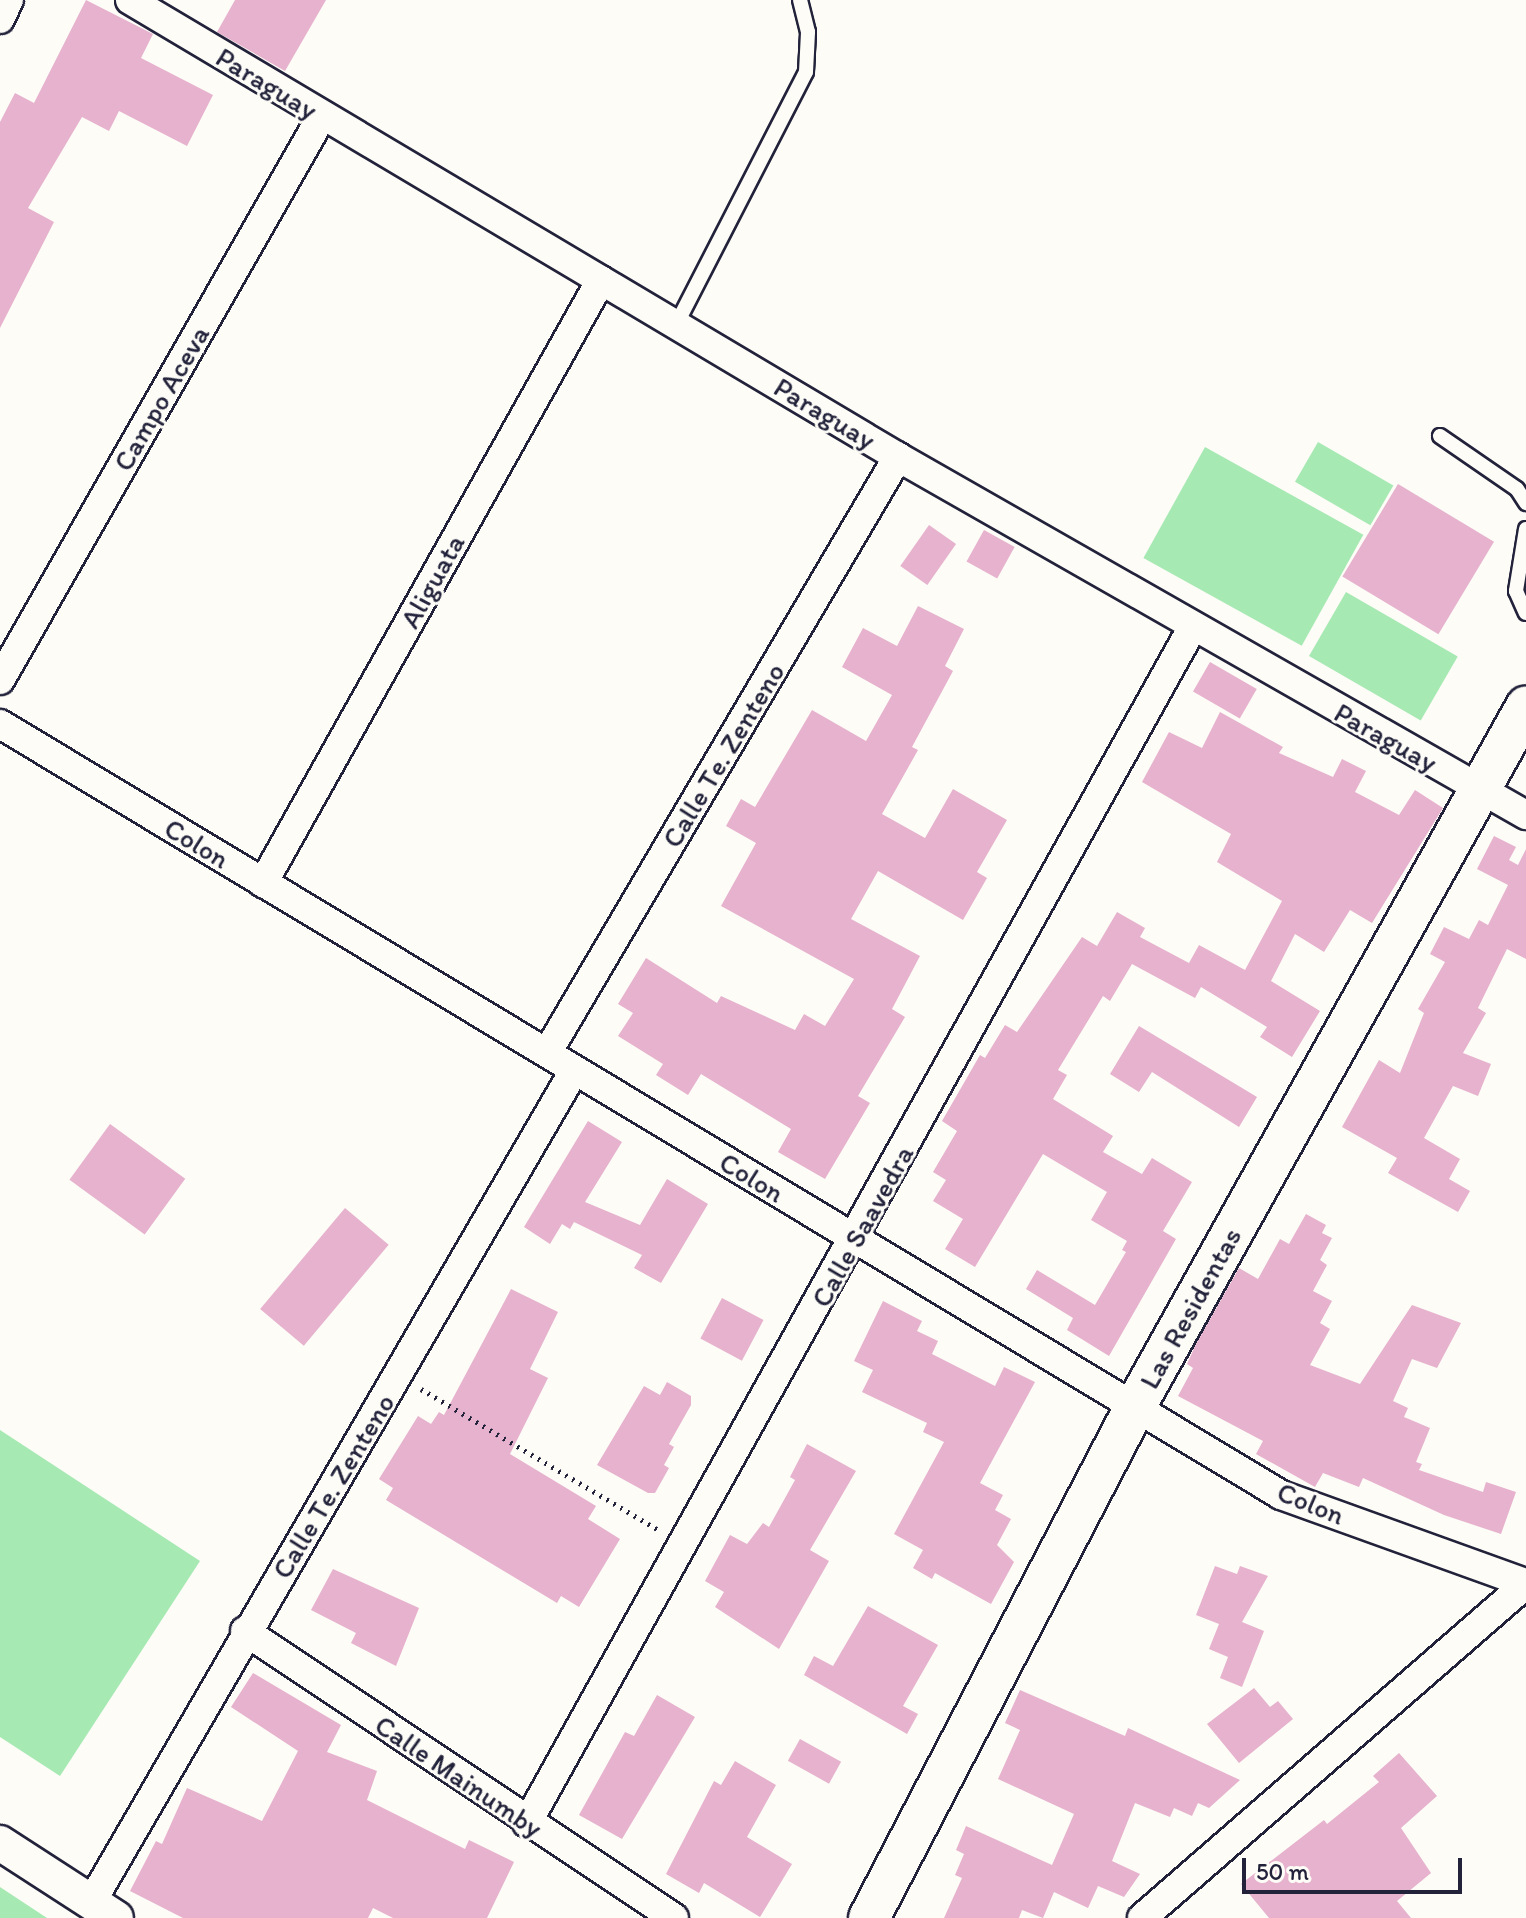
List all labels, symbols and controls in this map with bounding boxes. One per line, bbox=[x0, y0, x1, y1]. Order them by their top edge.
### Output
street label: Paraguay bbox=[210, 40, 324, 126]
street label: Campo Aceva bbox=[106, 320, 216, 476]
street label: Paraguay bbox=[768, 370, 882, 456]
street label: Aliguata bbox=[393, 528, 471, 634]
street label: Calle Te. Zenteno bbox=[655, 658, 791, 852]
street label: Paraguay bbox=[1329, 695, 1443, 779]
street label: Colon bbox=[159, 811, 235, 875]
street label: Calle Saavedra bbox=[804, 1139, 920, 1313]
street label: Colon bbox=[714, 1145, 790, 1209]
street label: Las Residentas bbox=[1132, 1222, 1248, 1394]
street label: Calle Te. Zenteno bbox=[265, 1389, 401, 1583]
street label: Colon bbox=[1273, 1474, 1349, 1532]
street label: Calle Mainumby bbox=[369, 1708, 549, 1844]
scale bar bbox=[1246, 1842, 1466, 1892]
text: 50 m bbox=[1256, 1857, 1309, 1886]

